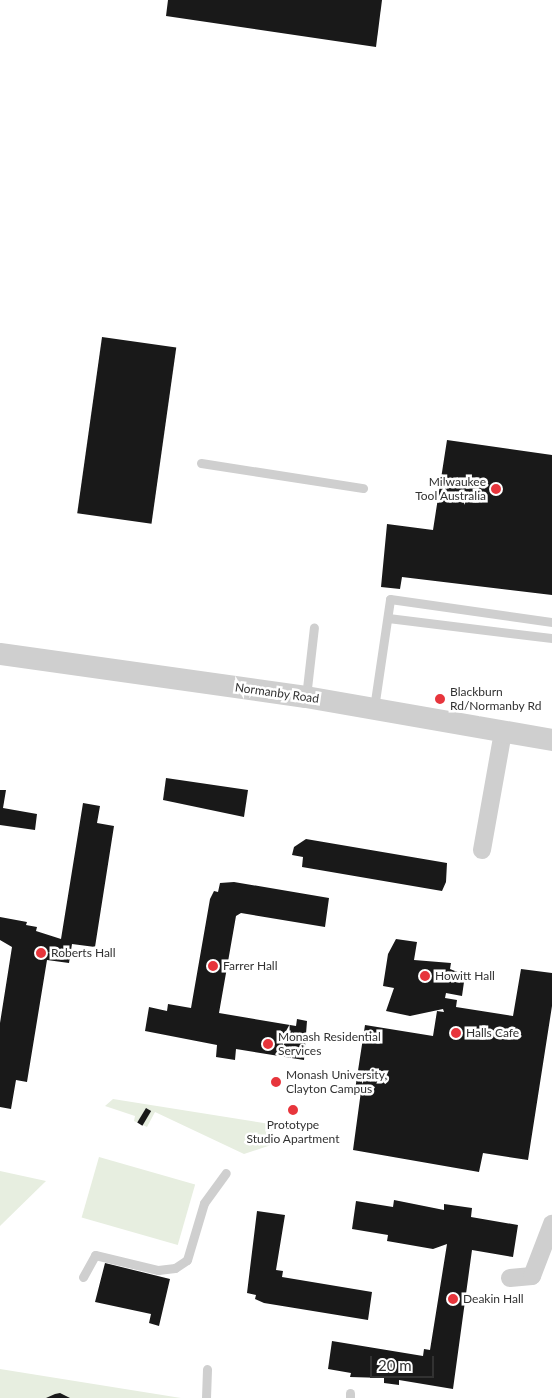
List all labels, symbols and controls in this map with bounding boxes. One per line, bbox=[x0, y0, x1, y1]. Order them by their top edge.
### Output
place label: Milwaukee Tool Australia bbox=[415, 475, 486, 503]
marker: Milwaukee Tool Australia bbox=[490, 483, 502, 495]
street label: Normanby Road bbox=[234, 680, 320, 706]
place label: Blackburn Rd/Normanby Rd bbox=[450, 685, 542, 713]
marker: Blackburn Rd/Normanby Rd bbox=[434, 693, 446, 705]
place label: Roberts Hall bbox=[51, 946, 116, 960]
marker: Roberts Hall bbox=[35, 947, 47, 959]
place label: Farrer Hall bbox=[223, 959, 278, 973]
marker: Farrer Hall bbox=[207, 960, 219, 972]
place label: Howitt Hall bbox=[435, 969, 495, 983]
marker: Howitt Hall bbox=[419, 970, 431, 982]
place label: Halls Cafe bbox=[466, 1026, 519, 1040]
marker: Halls Cafe bbox=[450, 1027, 462, 1039]
place label: Monash Residential Services bbox=[278, 1030, 381, 1058]
marker: Monash Residential Services bbox=[262, 1038, 274, 1050]
place label: Monash University, Clayton Campus bbox=[286, 1068, 387, 1096]
marker: Monash University, Clayton Campus bbox=[270, 1076, 282, 1088]
marker: Prototype Studio Apartment bbox=[287, 1104, 299, 1116]
place label: Prototype Studio Apartment bbox=[246, 1118, 340, 1146]
place label: Deakin Hall bbox=[463, 1292, 524, 1306]
marker: Deakin Hall bbox=[447, 1293, 459, 1305]
scale bar bbox=[372, 1346, 436, 1378]
text: 20 m bbox=[378, 1356, 412, 1374]

